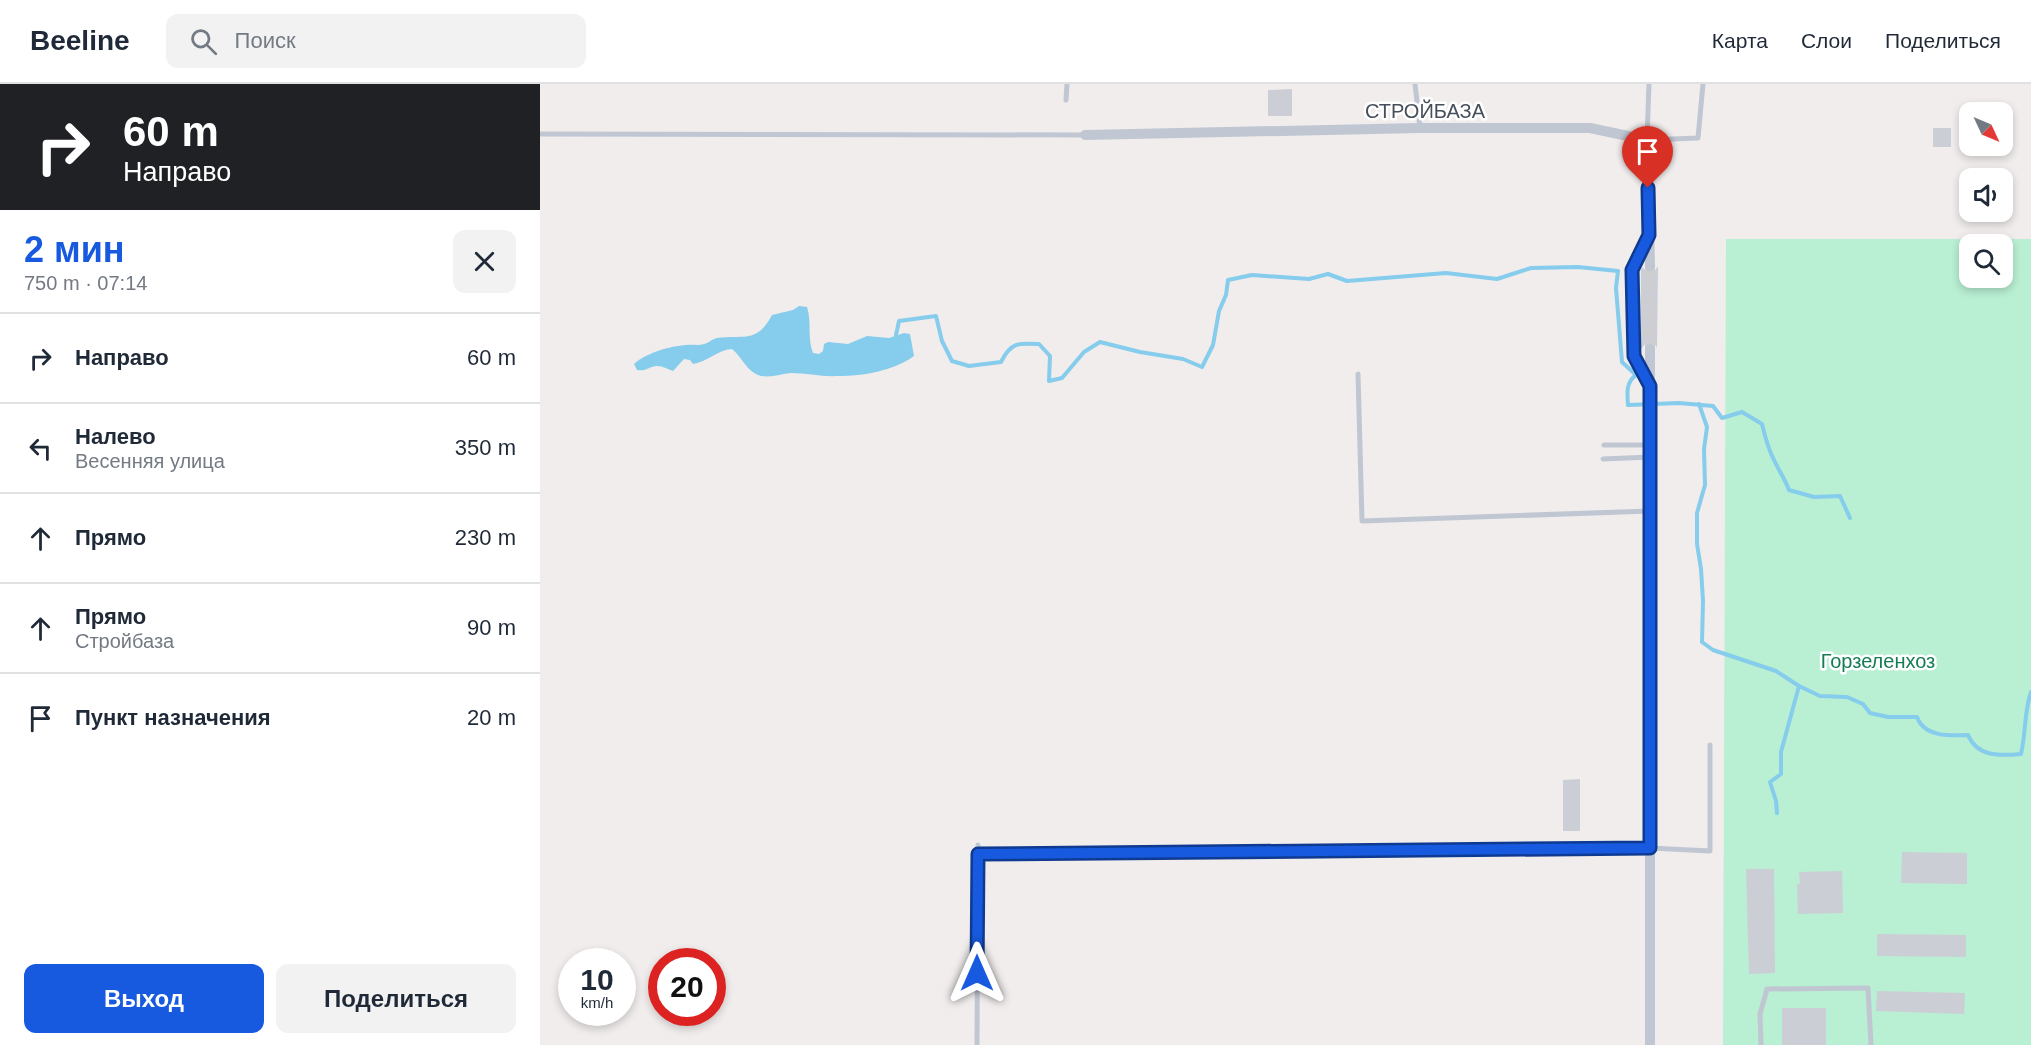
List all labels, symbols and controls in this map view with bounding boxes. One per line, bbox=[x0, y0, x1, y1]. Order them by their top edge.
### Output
search box bbox=[166, 14, 586, 68]
text: Beeline bbox=[30, 25, 130, 56]
icon: search bbox=[187, 25, 220, 58]
text: Поиск bbox=[235, 28, 296, 53]
text: Карта bbox=[1712, 29, 1768, 52]
text: Слои bbox=[1801, 29, 1852, 52]
text: Поделиться bbox=[1885, 29, 2001, 52]
street label: СТРОЙБАЗА bbox=[1365, 99, 1486, 122]
north arrow bbox=[1959, 102, 2013, 156]
map controls bbox=[1959, 102, 2013, 288]
icon: right bbox=[24, 108, 102, 186]
text: 60 m bbox=[123, 108, 219, 155]
pin bbox=[1622, 126, 1673, 188]
icon: arrive bbox=[1631, 135, 1664, 168]
text: Направо bbox=[123, 157, 231, 187]
button: sound bbox=[1959, 168, 2013, 222]
text: 2 мин bbox=[24, 229, 125, 270]
button: close bbox=[453, 230, 516, 293]
button: search bbox=[1959, 234, 2013, 288]
text: 750 m · 07:14 bbox=[24, 272, 147, 294]
icon: right bbox=[24, 342, 57, 375]
text: Направо bbox=[75, 345, 169, 370]
text: 60 m bbox=[467, 345, 516, 370]
text: Налево bbox=[75, 424, 156, 449]
icon: left bbox=[24, 432, 57, 465]
text: 350 m bbox=[455, 435, 516, 460]
text: Весенняя улица bbox=[75, 450, 225, 472]
icon: ahead bbox=[24, 522, 57, 555]
text: Прямо bbox=[75, 525, 146, 550]
text: 230 m bbox=[455, 525, 516, 550]
text: Прямо bbox=[75, 604, 146, 629]
icon: ahead bbox=[24, 612, 57, 645]
text: 90 m bbox=[467, 615, 516, 640]
text: Стройбаза bbox=[75, 630, 174, 652]
park label: Горзеленхоз bbox=[1821, 650, 1935, 672]
icon: arrive bbox=[24, 702, 57, 735]
text: Пункт назначения bbox=[75, 705, 271, 730]
text: 20 m bbox=[467, 705, 516, 730]
position arrow bbox=[945, 941, 1009, 1005]
speed limit sign: 20 bbox=[648, 948, 726, 1026]
text: 10 bbox=[580, 963, 614, 996]
button: Выход bbox=[24, 964, 264, 1033]
button: Поделиться bbox=[276, 964, 516, 1033]
text: km/h bbox=[581, 994, 613, 1011]

